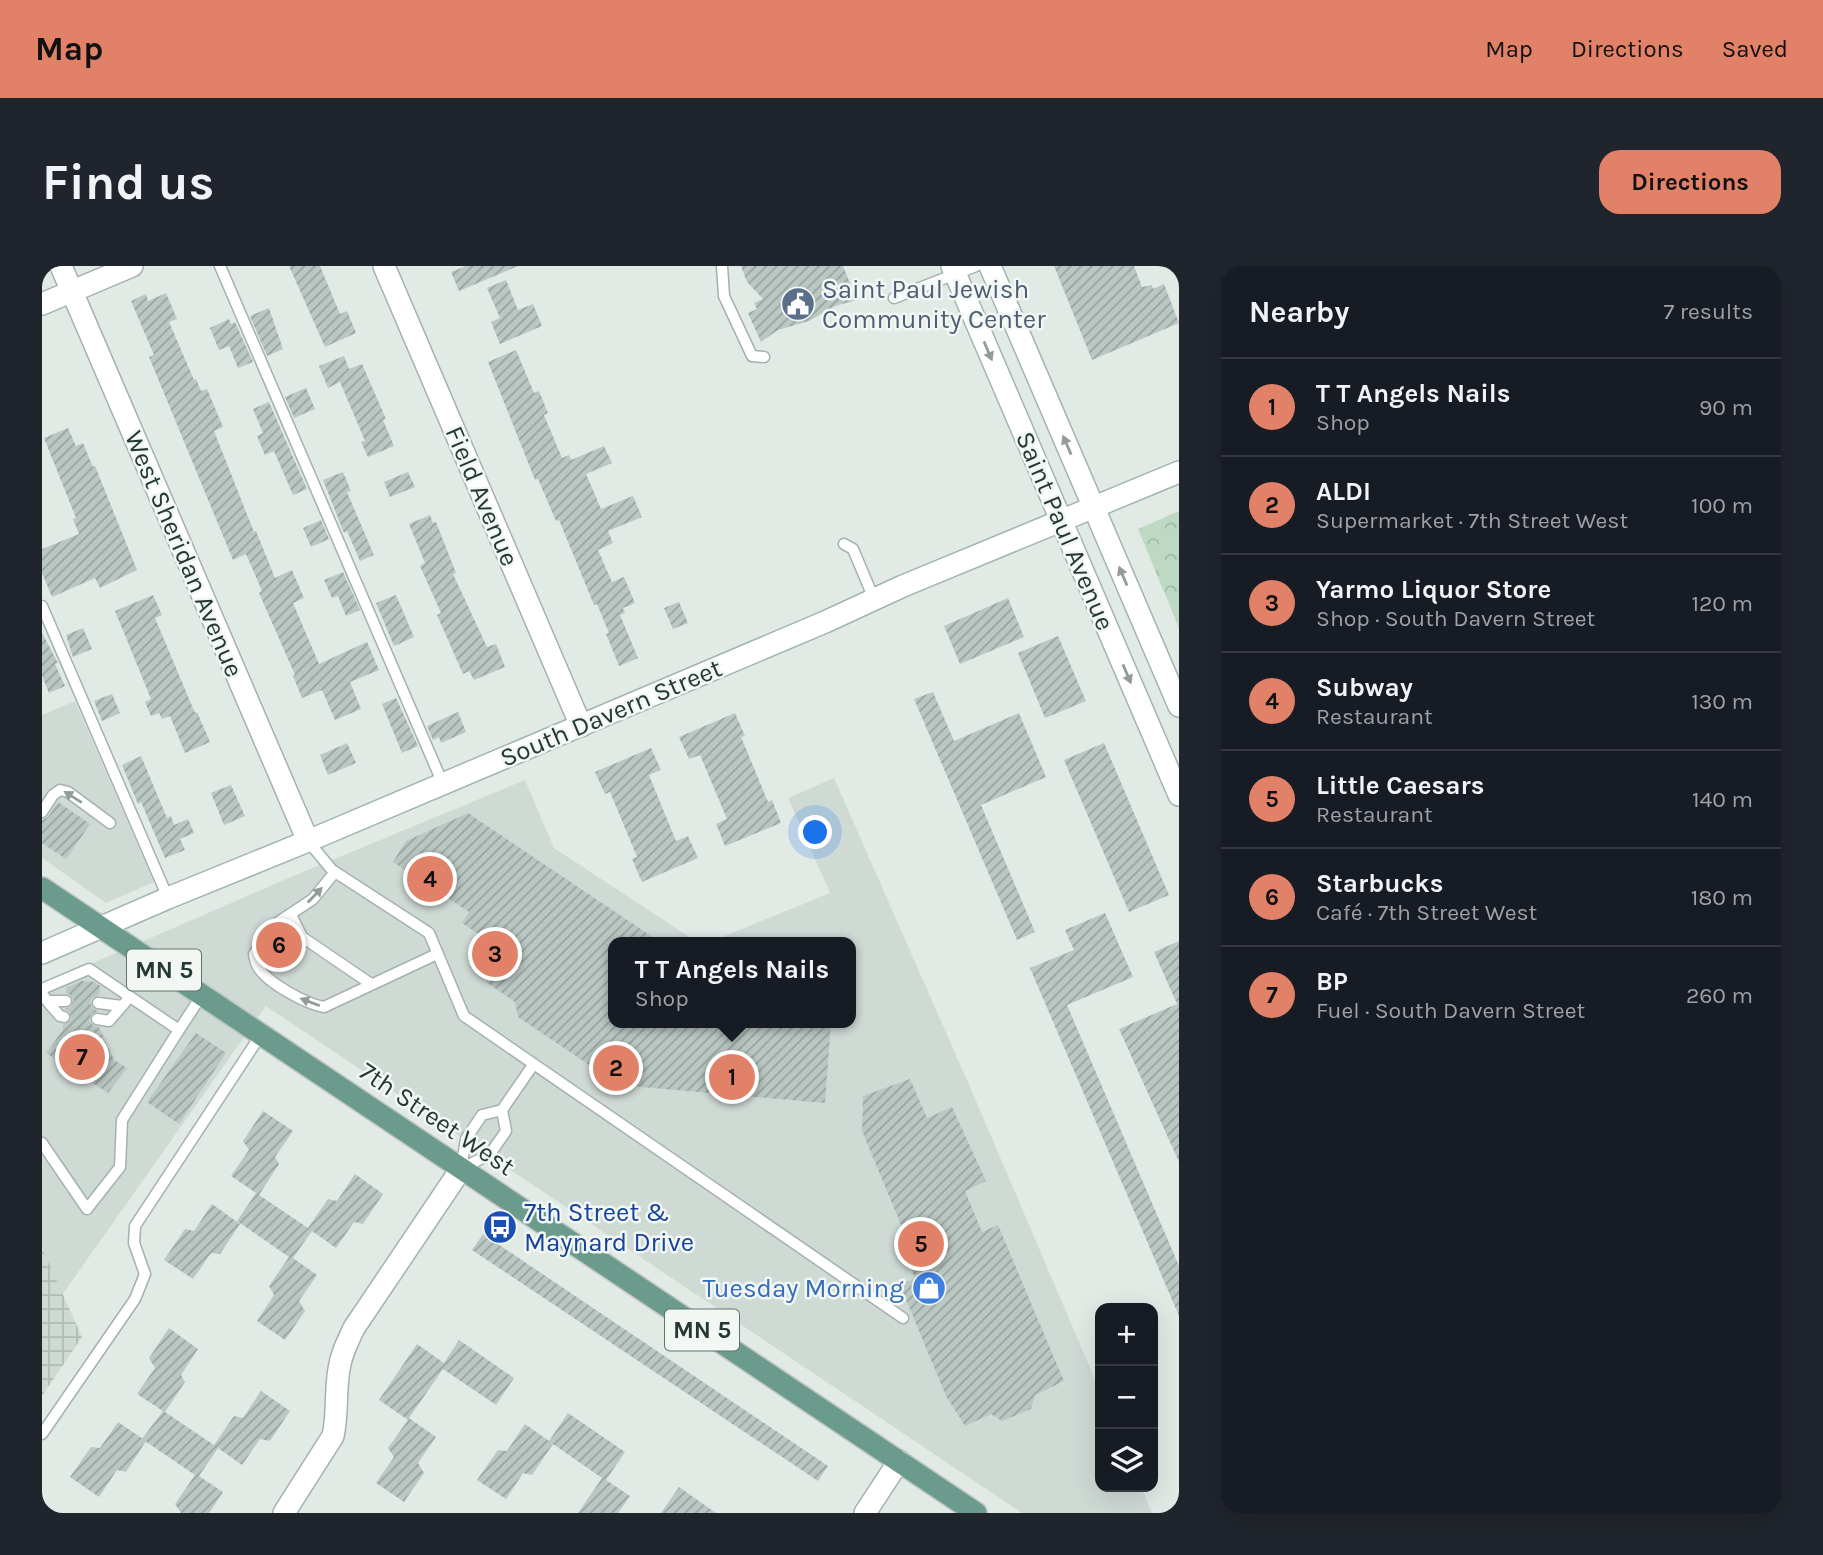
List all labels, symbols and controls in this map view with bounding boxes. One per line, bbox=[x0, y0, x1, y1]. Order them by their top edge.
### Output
text: Map bbox=[35, 30, 103, 68]
text: Map bbox=[1485, 35, 1533, 63]
text: Directions bbox=[1571, 35, 1684, 63]
text: Saved bbox=[1722, 35, 1788, 63]
button: Directions bbox=[1599, 150, 1781, 214]
text: Find us bbox=[42, 154, 214, 211]
place label: Saint Paul Jewish Community Center bbox=[822, 274, 1046, 335]
public building icon: Saint Paul Jewish Community Center bbox=[779, 285, 817, 323]
text: Nearby bbox=[1249, 294, 1349, 330]
text: 7 results bbox=[1663, 298, 1753, 325]
one-way arrow bbox=[983, 341, 994, 362]
text: T T Angels Nails bbox=[1316, 378, 1510, 409]
text: 1 bbox=[1268, 394, 1276, 421]
text: 90 m bbox=[1699, 394, 1753, 421]
text: Shop bbox=[1316, 409, 1370, 436]
street label: Field Avenue bbox=[439, 421, 525, 571]
street label: West Sheridan Avenue bbox=[118, 426, 250, 682]
street label: Saint Paul Avenue bbox=[1009, 427, 1121, 635]
one-way arrow bbox=[1061, 435, 1073, 455]
text: ALDI bbox=[1316, 476, 1371, 507]
text: 2 bbox=[1265, 492, 1279, 519]
text: 100 m bbox=[1691, 492, 1753, 519]
text: Supermarket · 7th Street West bbox=[1316, 507, 1628, 534]
one-way arrow bbox=[1117, 565, 1128, 586]
text: Yarmo Liquor Store bbox=[1316, 574, 1551, 605]
text: 3 bbox=[1265, 590, 1279, 617]
text: 120 m bbox=[1691, 590, 1753, 617]
text: Shop · South Davern Street bbox=[1316, 605, 1595, 632]
street label: South Davern Street bbox=[495, 652, 727, 774]
one-way arrow bbox=[1121, 664, 1132, 685]
text: Subway bbox=[1316, 672, 1413, 703]
text: 4 bbox=[1265, 688, 1279, 715]
text: 130 m bbox=[1691, 688, 1753, 715]
text: Restaurant bbox=[1316, 703, 1433, 730]
text: Little Caesars bbox=[1316, 770, 1484, 801]
text: 5 bbox=[1265, 786, 1279, 813]
text: 140 m bbox=[1692, 786, 1753, 813]
one-way arrow bbox=[64, 791, 83, 803]
text: Restaurant bbox=[1316, 801, 1433, 828]
your location bbox=[798, 815, 832, 849]
pin: 4 bbox=[407, 853, 453, 905]
text: Starbucks bbox=[1316, 868, 1443, 899]
text: 6 bbox=[1265, 884, 1279, 911]
text: 180 m bbox=[1691, 884, 1753, 911]
one-way arrow bbox=[306, 887, 323, 904]
text: Café · 7th Street West bbox=[1316, 899, 1537, 926]
pin: 6 bbox=[256, 919, 302, 971]
pin: 3 bbox=[472, 928, 518, 980]
popup bbox=[608, 937, 856, 1028]
road number: MN 5 bbox=[127, 950, 201, 990]
text: T T Angels Nails bbox=[635, 954, 829, 985]
text: BP bbox=[1316, 966, 1348, 997]
text: 7 bbox=[1266, 982, 1278, 1009]
text: 260 m bbox=[1686, 982, 1753, 1009]
text: Shop bbox=[635, 985, 689, 1012]
one-way arrow bbox=[299, 997, 320, 1008]
text: Fuel · South Davern Street bbox=[1316, 997, 1585, 1024]
pin: 7 bbox=[59, 1031, 105, 1083]
pin: 2 bbox=[593, 1042, 639, 1094]
pin: 1 bbox=[709, 1051, 755, 1103]
street label: 7th Street West bbox=[353, 1056, 521, 1182]
place label: 7th Street & Maynard Drive bbox=[524, 1197, 694, 1258]
bus stop icon: 7th Street & Maynard Drive bbox=[481, 1208, 519, 1246]
pin: 5 bbox=[898, 1218, 944, 1270]
shop icon: Tuesday Morning bbox=[910, 1269, 948, 1307]
place label: Tuesday Morning bbox=[703, 1273, 904, 1304]
map controls bbox=[1095, 1303, 1158, 1492]
button: + bbox=[1095, 1303, 1158, 1366]
road number: MN 5 bbox=[665, 1310, 739, 1350]
button: − bbox=[1095, 1366, 1158, 1429]
button: layers bbox=[1095, 1429, 1158, 1492]

